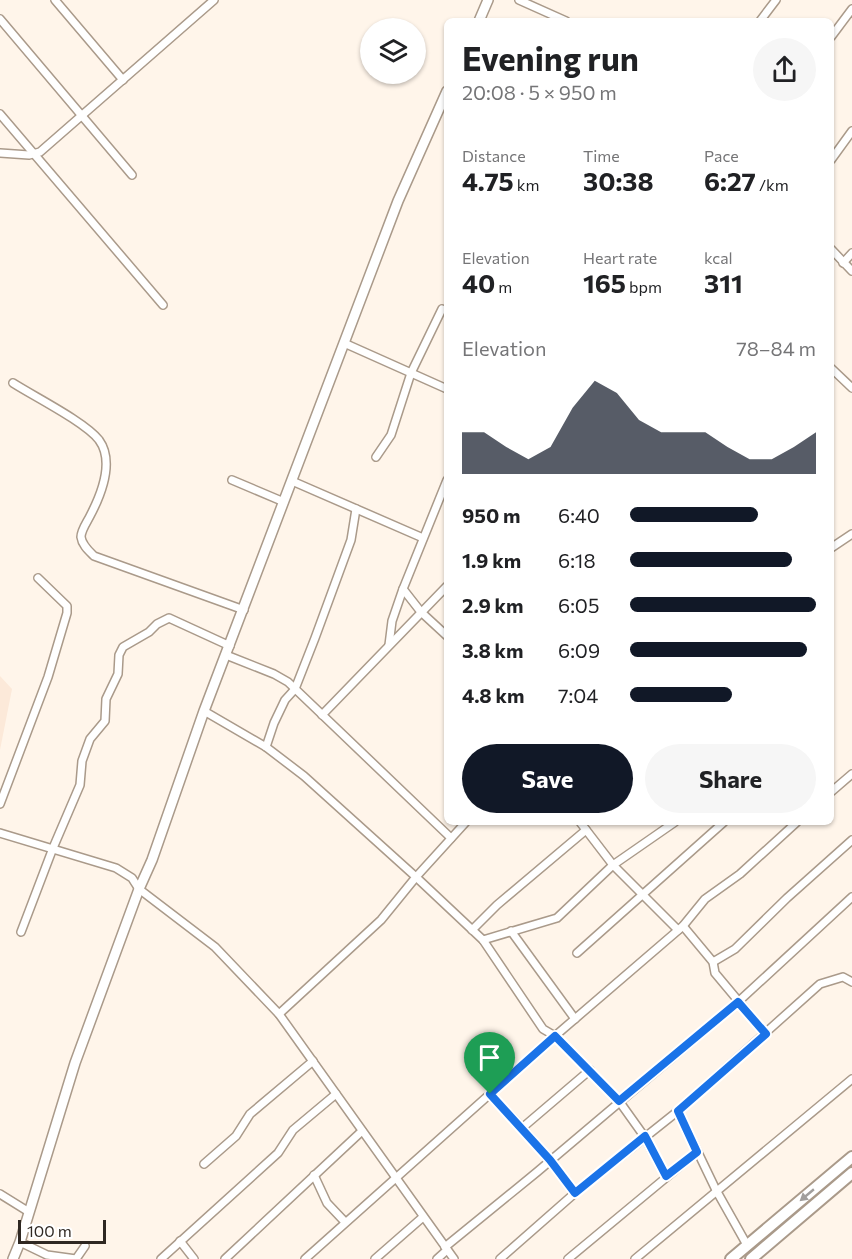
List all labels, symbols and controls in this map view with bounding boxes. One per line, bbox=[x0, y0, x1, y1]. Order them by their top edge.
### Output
map controls bbox=[360, 18, 426, 84]
button: layers bbox=[360, 18, 426, 84]
text: Evening run bbox=[462, 37, 639, 78]
button: share bbox=[753, 38, 816, 101]
text: 20:08 · 5 × 950 m bbox=[462, 80, 617, 104]
text: Distance bbox=[462, 146, 526, 165]
text: Time bbox=[583, 146, 620, 165]
text: Pace bbox=[704, 146, 739, 165]
text: 4.75 bbox=[462, 165, 514, 196]
text: 30:38 bbox=[583, 165, 654, 196]
text: 6:27 bbox=[704, 165, 756, 196]
text: km bbox=[514, 175, 539, 194]
text: /km bbox=[756, 175, 789, 194]
text: Elevation bbox=[462, 248, 530, 267]
text: Heart rate bbox=[583, 248, 657, 267]
text: kcal bbox=[704, 248, 733, 267]
text: 40 bbox=[462, 267, 495, 298]
text: 165 bbox=[583, 267, 626, 298]
text: 311 bbox=[704, 267, 743, 298]
text: m bbox=[495, 277, 512, 296]
text: bpm bbox=[626, 277, 662, 296]
text: Elevation bbox=[462, 336, 547, 360]
text: 78–84 m bbox=[736, 336, 816, 360]
text: 950 m bbox=[462, 503, 521, 527]
text: 6:40 bbox=[558, 503, 600, 527]
text: 1.9 km bbox=[462, 548, 521, 572]
text: 6:18 bbox=[558, 548, 596, 572]
text: 2.9 km bbox=[462, 593, 523, 617]
text: 6:05 bbox=[558, 593, 599, 617]
text: 3.8 km bbox=[462, 638, 524, 662]
text: 6:09 bbox=[558, 638, 600, 662]
text: 4.8 km bbox=[462, 683, 524, 707]
text: 7:04 bbox=[558, 683, 598, 707]
button: Save bbox=[462, 744, 633, 813]
button: Share bbox=[645, 744, 816, 813]
pin bbox=[464, 1032, 515, 1094]
icon: arrive bbox=[473, 1041, 506, 1074]
one-way arrow bbox=[800, 1188, 815, 1201]
scale bar bbox=[18, 1217, 106, 1244]
text: 100 m bbox=[27, 1221, 72, 1240]

